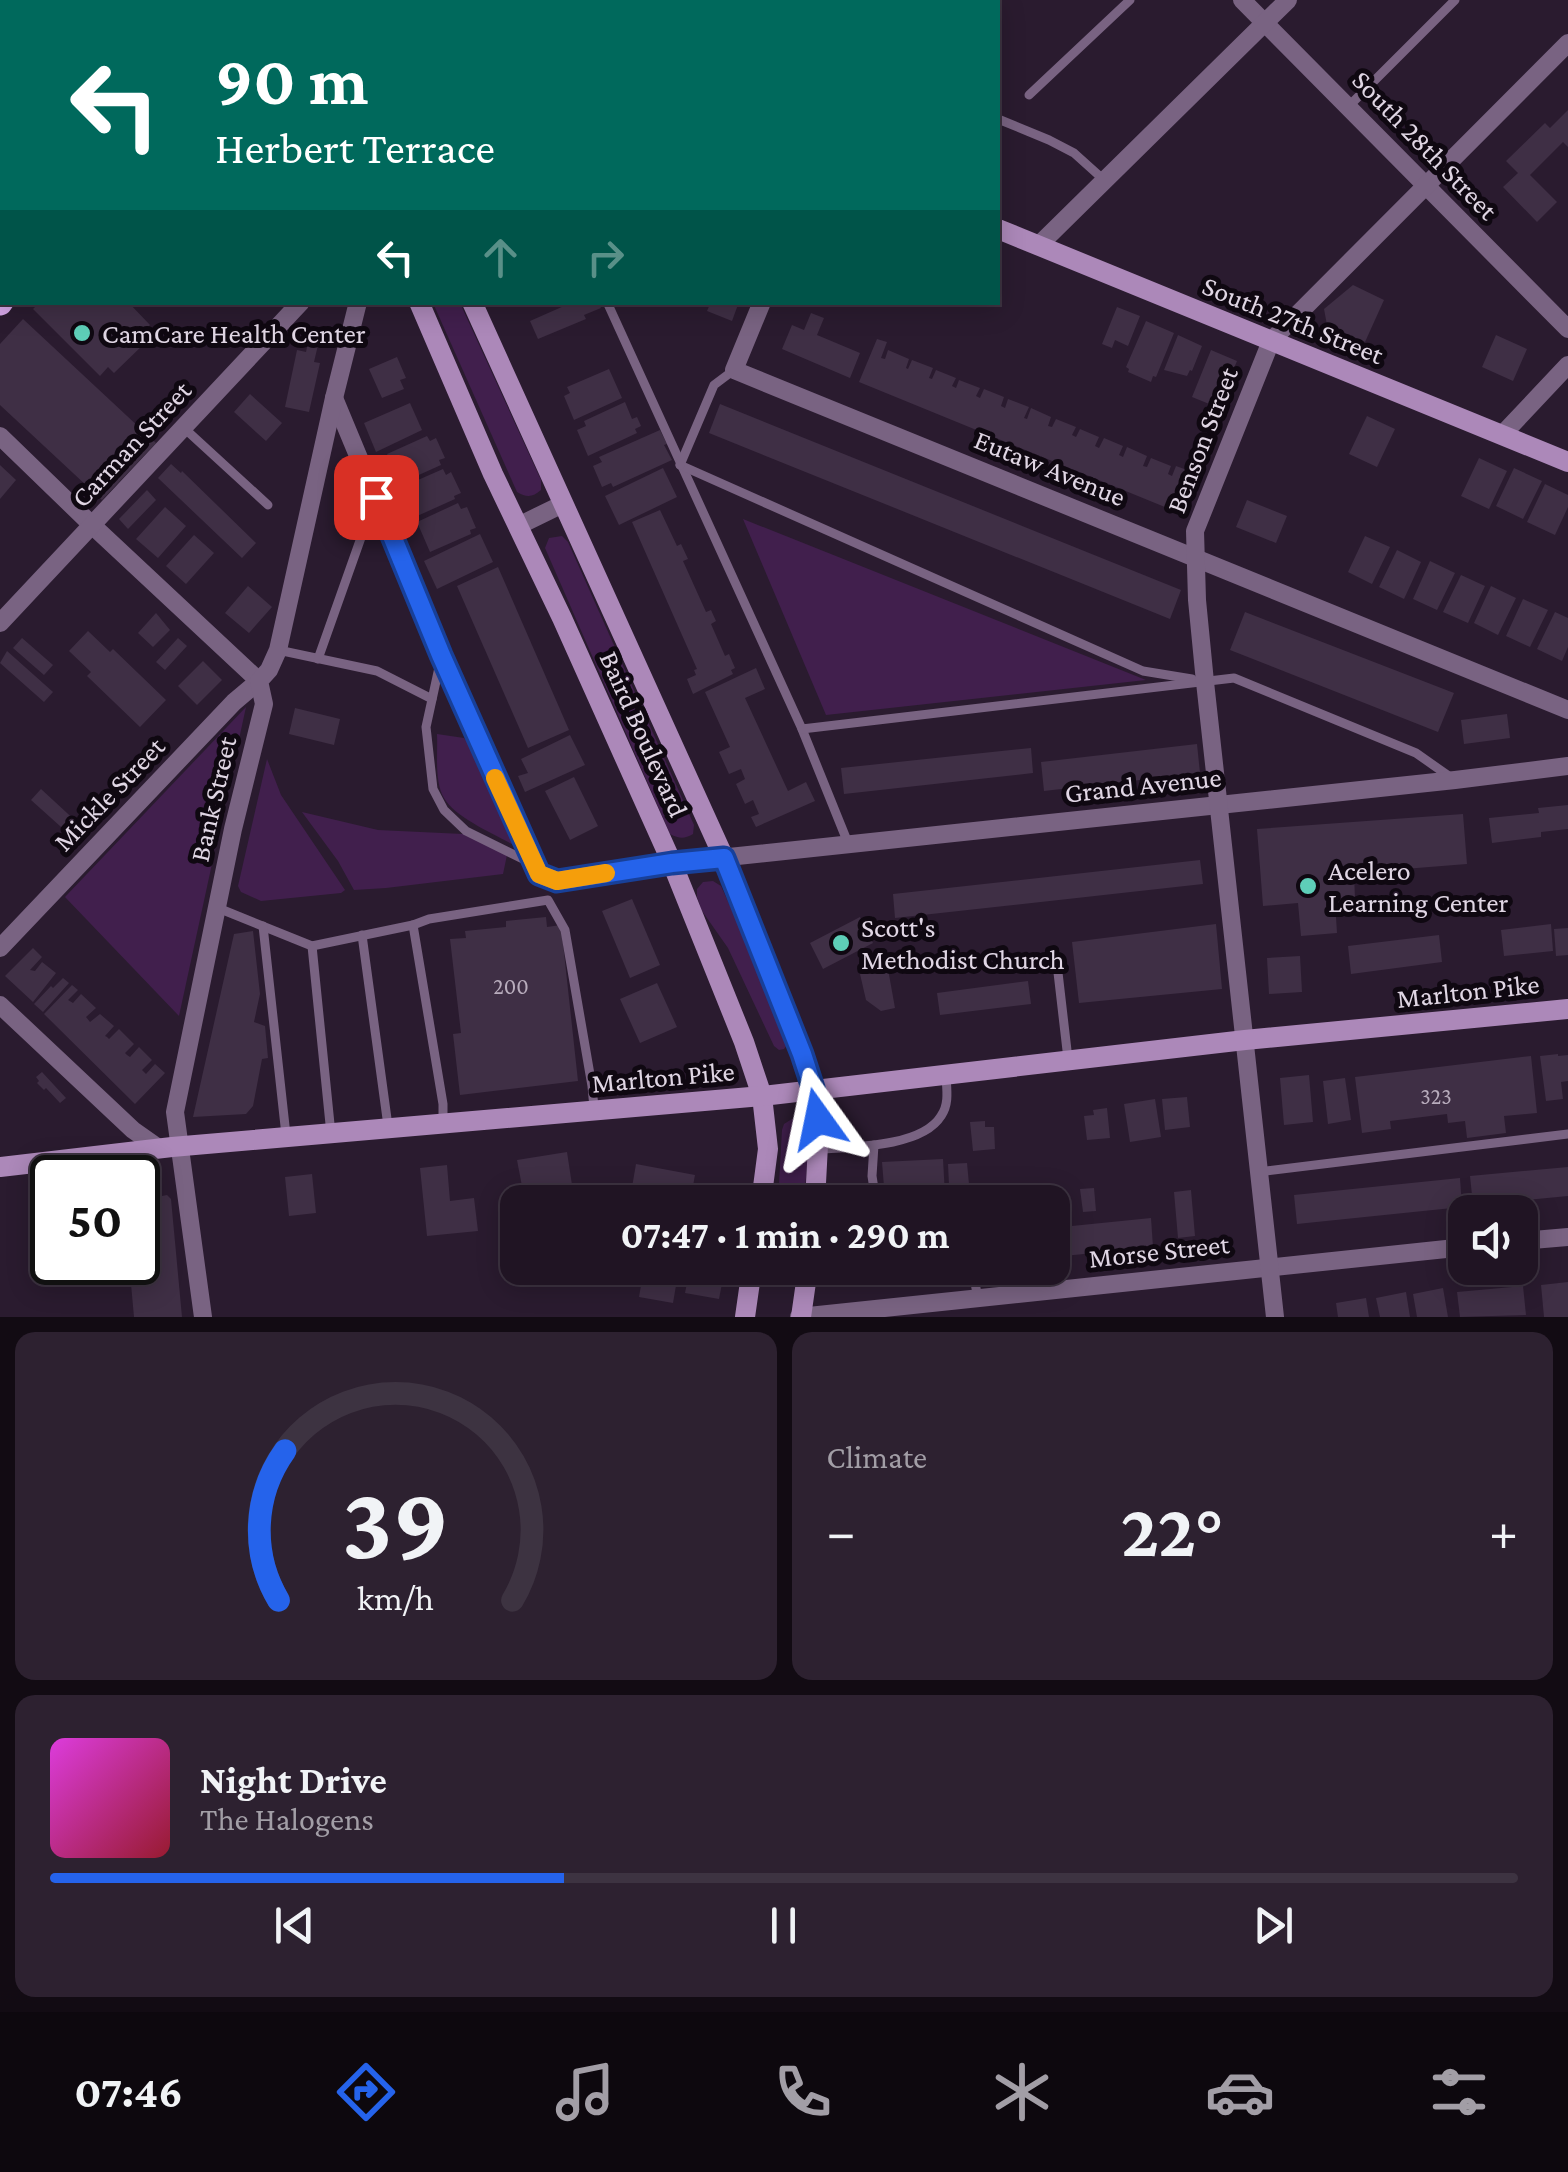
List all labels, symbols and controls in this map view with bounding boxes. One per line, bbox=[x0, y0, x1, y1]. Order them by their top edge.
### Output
icon: left bbox=[50, 40, 180, 170]
text: 90 m bbox=[215, 41, 368, 119]
street label: South 28th Street bbox=[1346, 64, 1504, 226]
text: Herbert Terrace bbox=[215, 123, 495, 173]
icon: left bbox=[368, 230, 423, 285]
icon: ahead bbox=[473, 230, 528, 285]
icon: right bbox=[578, 230, 633, 285]
street label: South 27th Street bbox=[1198, 270, 1389, 371]
place label: CamCare Health Center bbox=[102, 318, 366, 349]
marker: CamCare Health Center bbox=[71, 322, 93, 344]
street label: Benson Street bbox=[1160, 362, 1244, 517]
street label: Carman Street bbox=[65, 374, 198, 513]
street label: Eutaw Avenue bbox=[970, 424, 1130, 512]
pin bbox=[334, 455, 419, 540]
icon: arrive bbox=[349, 470, 404, 525]
street label: Baird Boulevard bbox=[594, 646, 695, 822]
street label: Mickle Street bbox=[47, 730, 171, 857]
street label: Bank Street bbox=[184, 733, 243, 865]
street label: Grand Avenue bbox=[1063, 761, 1223, 809]
place label: Acelero Learning Center bbox=[1328, 855, 1508, 918]
marker: Acelero Learning Center bbox=[1297, 875, 1319, 897]
place label: Scott's Methodist Church bbox=[861, 912, 1065, 975]
marker: Scott's Methodist Church bbox=[830, 932, 852, 954]
street label: Marlton Pike bbox=[1395, 968, 1541, 1014]
house number: 200 bbox=[493, 974, 529, 999]
street label: Marlton Pike bbox=[590, 1055, 736, 1099]
position arrow bbox=[766, 1067, 870, 1171]
house number: 323 bbox=[1420, 1084, 1452, 1109]
speed limit sign: 50 bbox=[30, 1155, 160, 1285]
map controls bbox=[1448, 1195, 1538, 1285]
button: sound bbox=[1448, 1195, 1538, 1285]
text: 07:47 · 1 min · 290 m bbox=[621, 1214, 949, 1256]
street label: Morse Street bbox=[1087, 1228, 1231, 1274]
text: Climate bbox=[827, 1439, 927, 1475]
text: 39 bbox=[342, 1465, 450, 1580]
text: 22° bbox=[1121, 1489, 1224, 1572]
text: − bbox=[827, 1501, 856, 1562]
text: + bbox=[1489, 1501, 1518, 1562]
text: km/h bbox=[357, 1578, 434, 1618]
text: Night Drive bbox=[200, 1759, 387, 1801]
text: The Halogens bbox=[200, 1801, 374, 1837]
icon: previous bbox=[267, 1898, 322, 1953]
icon: pause bbox=[756, 1898, 811, 1953]
icon: next bbox=[1246, 1898, 1301, 1953]
icon: directions bbox=[331, 2057, 401, 2127]
icon: music bbox=[550, 2057, 620, 2127]
icon: phone bbox=[768, 2057, 838, 2127]
icon: climate bbox=[987, 2057, 1057, 2127]
icon: car bbox=[1205, 2057, 1275, 2127]
icon: filters bbox=[1424, 2057, 1494, 2127]
text: 07:46 bbox=[74, 2067, 183, 2117]

